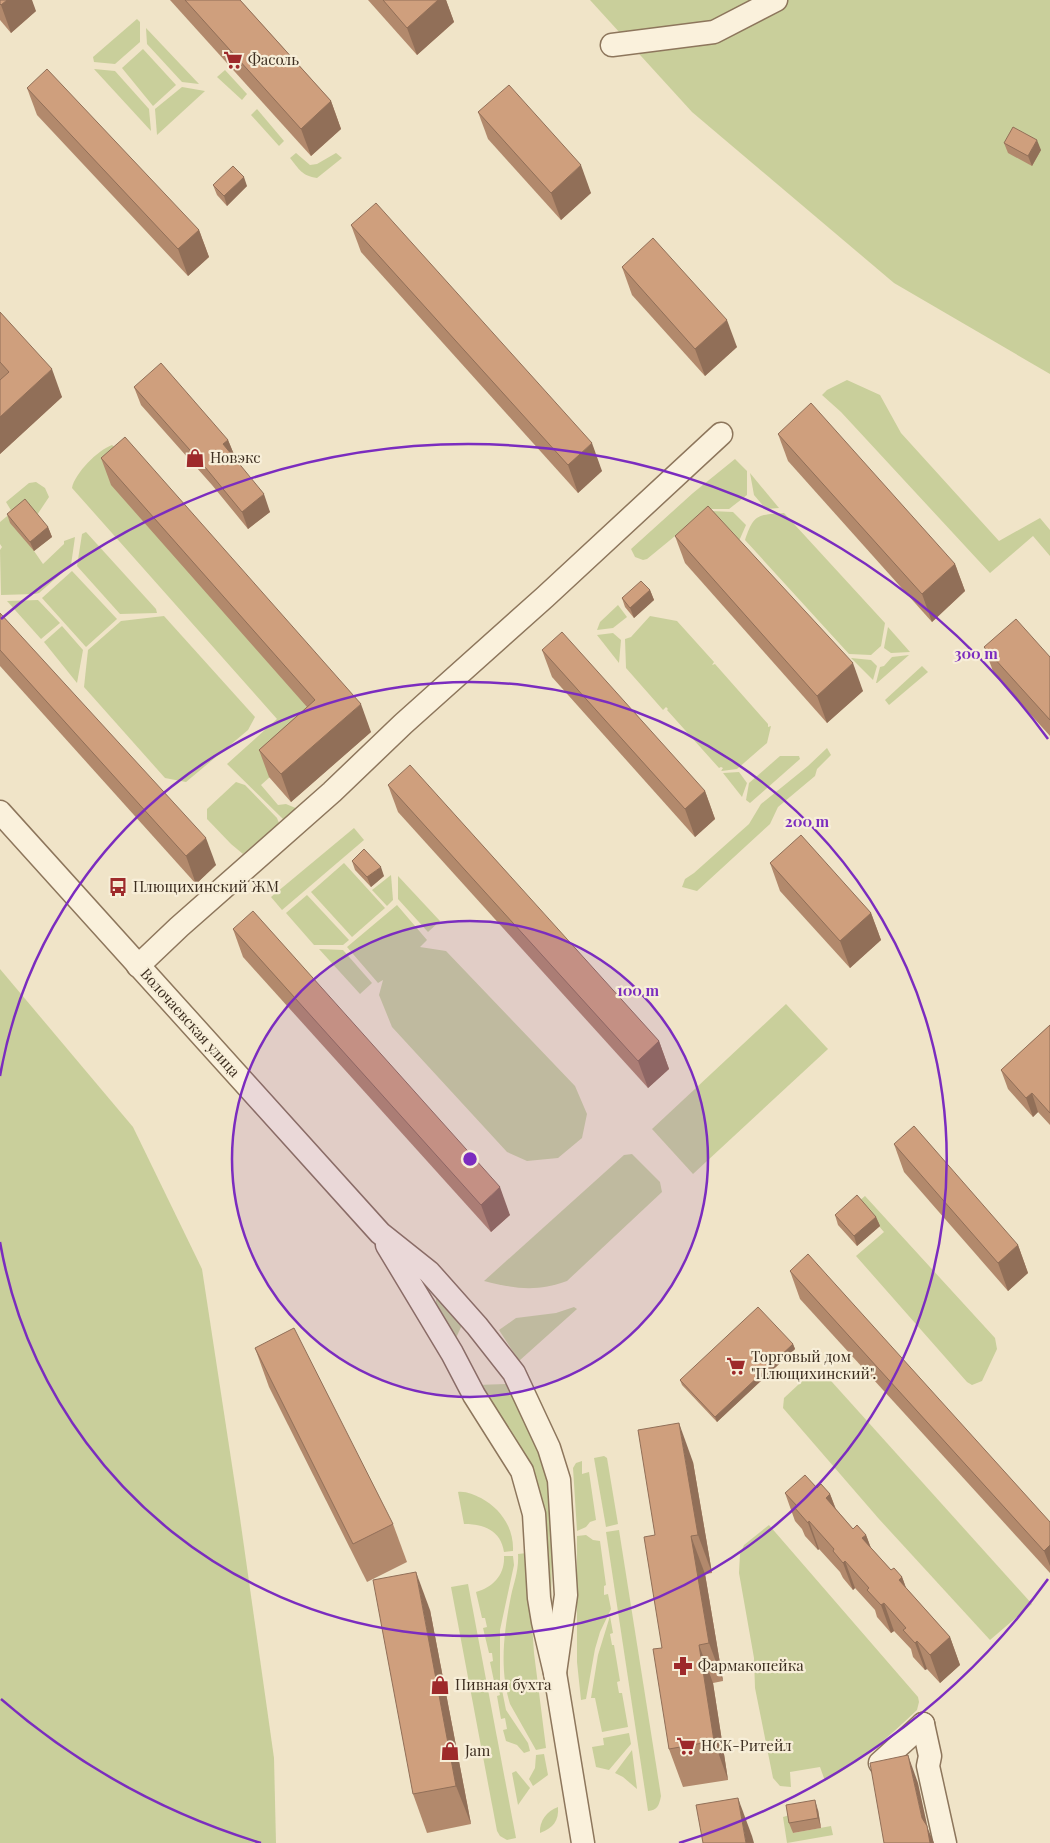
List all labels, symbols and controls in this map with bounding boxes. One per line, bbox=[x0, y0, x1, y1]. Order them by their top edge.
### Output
supermarket icon: Фасоль bbox=[222, 49, 244, 71]
place label: Фасоль bbox=[248, 49, 299, 69]
shop icon: Новэкс bbox=[184, 447, 206, 469]
place label: Новэкс bbox=[210, 447, 261, 467]
text: 300 m bbox=[954, 643, 998, 663]
text: 200 m bbox=[785, 811, 830, 831]
bus stop icon: Плющихинский ЖМ bbox=[107, 876, 129, 898]
place label: Плющихинский ЖМ bbox=[133, 876, 279, 896]
street label: Волочаевская улица bbox=[136, 964, 245, 1081]
text: 100 m bbox=[617, 980, 660, 1000]
centre of rings bbox=[461, 1150, 479, 1168]
place label: Торговый дом "Плющихинский". bbox=[751, 1346, 876, 1383]
supermarket icon: Торговый дом "Плющихинский". bbox=[725, 1355, 747, 1377]
pharmacy icon: Фармакопейка bbox=[672, 1655, 694, 1677]
place label: Фармакопейка bbox=[698, 1655, 804, 1675]
shop icon: Пивная бухта bbox=[429, 1674, 451, 1696]
place label: Пивная бухта bbox=[455, 1674, 552, 1694]
supermarket icon: НСК-Ритейл bbox=[675, 1735, 697, 1757]
place label: НСК-Ритейл bbox=[701, 1735, 792, 1755]
shop icon: Jam bbox=[439, 1740, 461, 1762]
place label: Jam bbox=[464, 1740, 491, 1760]

